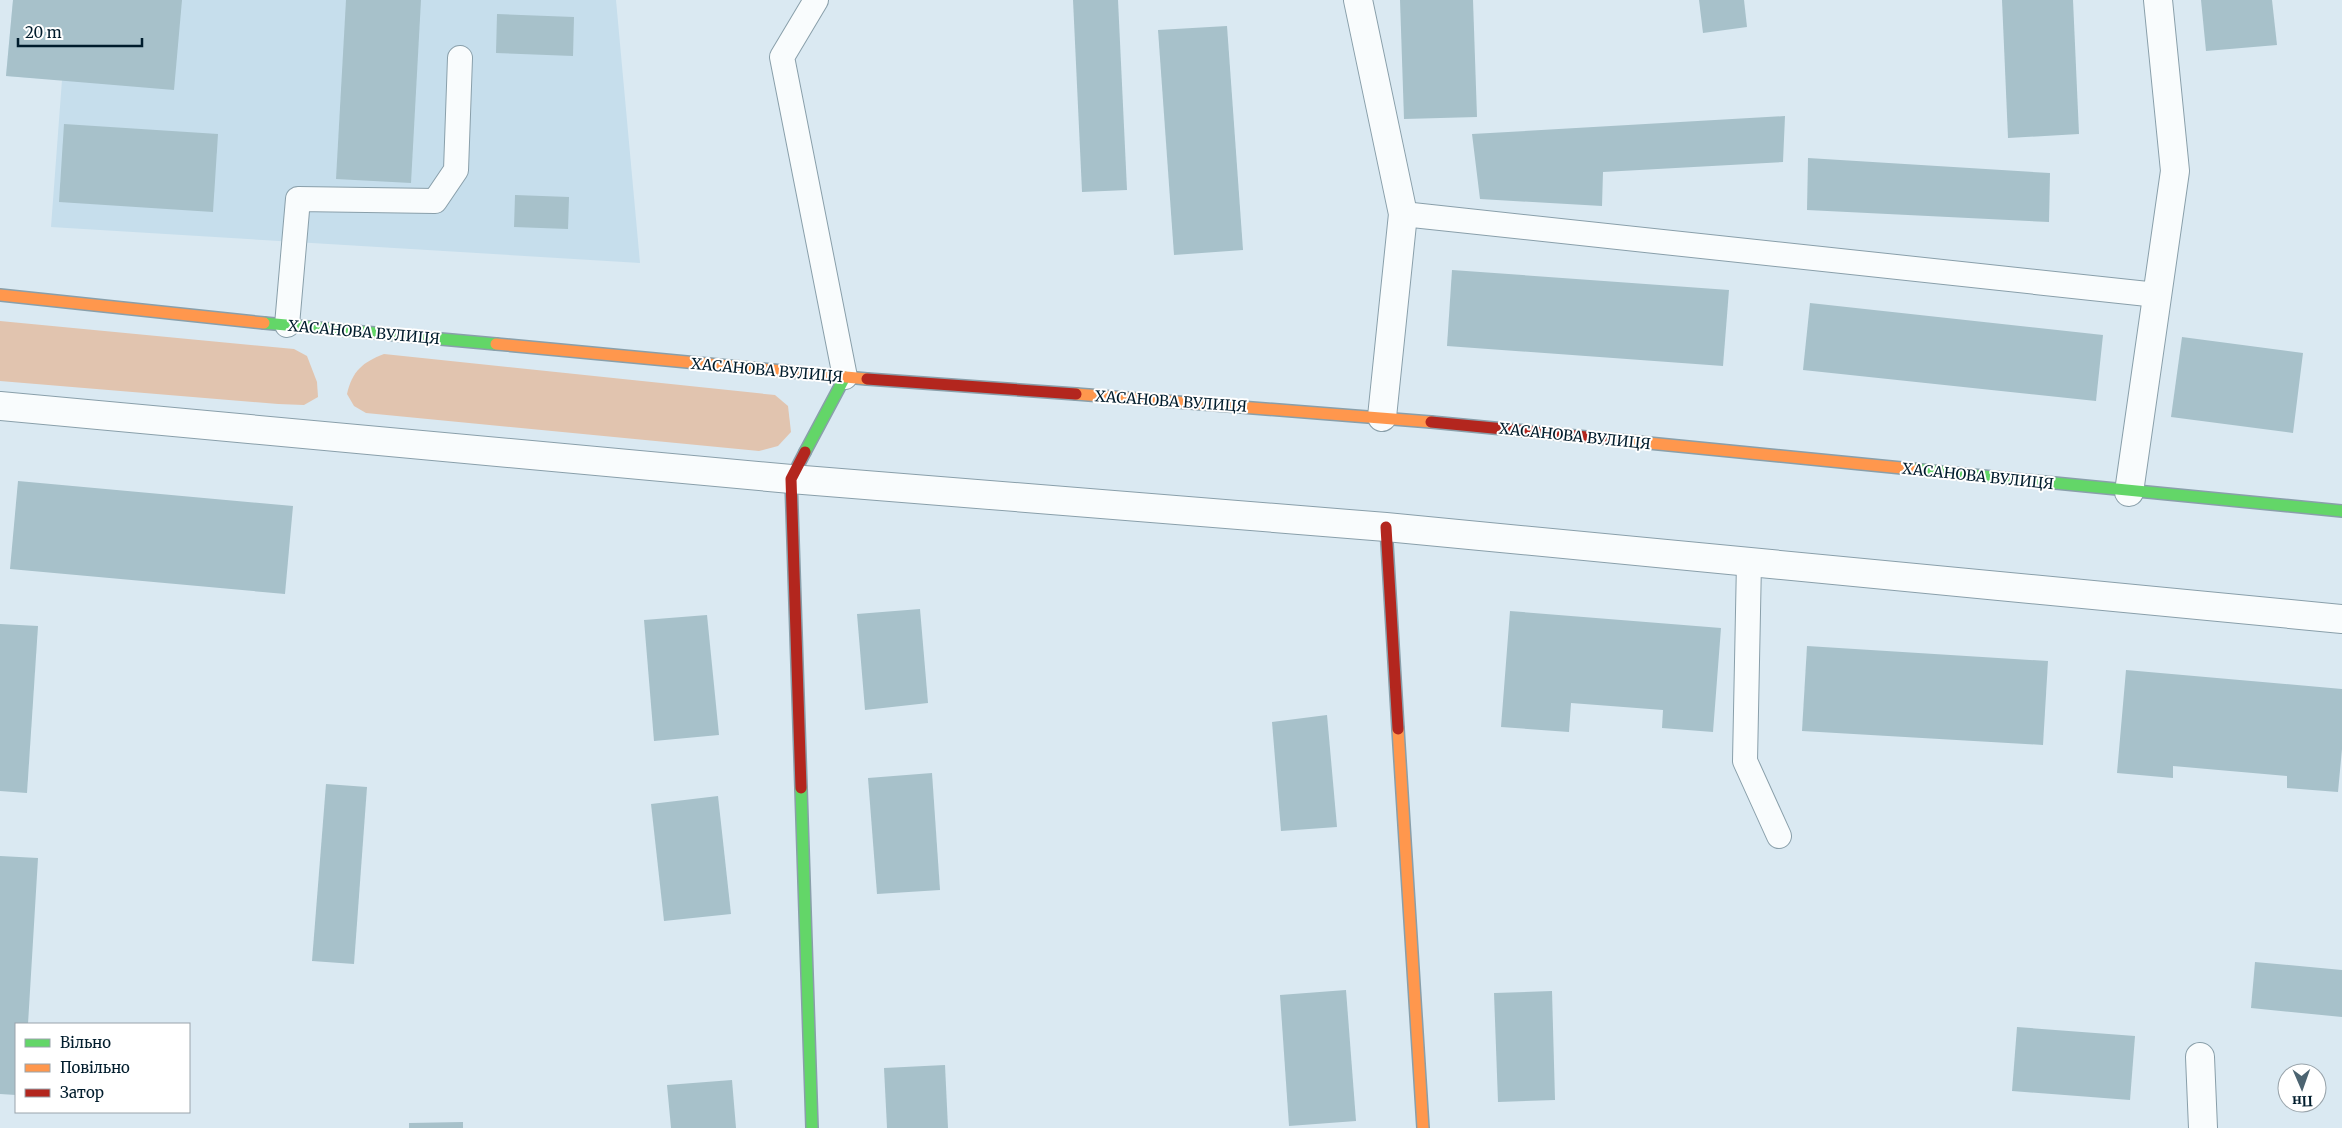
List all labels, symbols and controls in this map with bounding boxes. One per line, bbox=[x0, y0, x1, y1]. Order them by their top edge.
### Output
scale bar bbox=[18, 15, 141, 47]
text: 20 m bbox=[25, 23, 62, 42]
street label: ХАСАНОВА ВУЛИЦЯ bbox=[287, 316, 441, 348]
street label: ХАСАНОВА ВУЛИЦЯ bbox=[690, 354, 844, 386]
street label: ХАСАНОВА ВУЛИЦЯ bbox=[1094, 386, 1248, 416]
street label: ХАСАНОВА ВУЛИЦЯ bbox=[1498, 419, 1652, 453]
street label: ХАСАНОВА ВУЛИЦЯ bbox=[1901, 459, 2055, 493]
legend bbox=[15, 1023, 190, 1113]
text: Вільно bbox=[60, 1033, 111, 1052]
text: Повільно bbox=[60, 1058, 130, 1077]
north arrow bbox=[2277, 1063, 2327, 1113]
text: Затор bbox=[60, 1083, 104, 1102]
text: Пн bbox=[2292, 1092, 2313, 1110]

